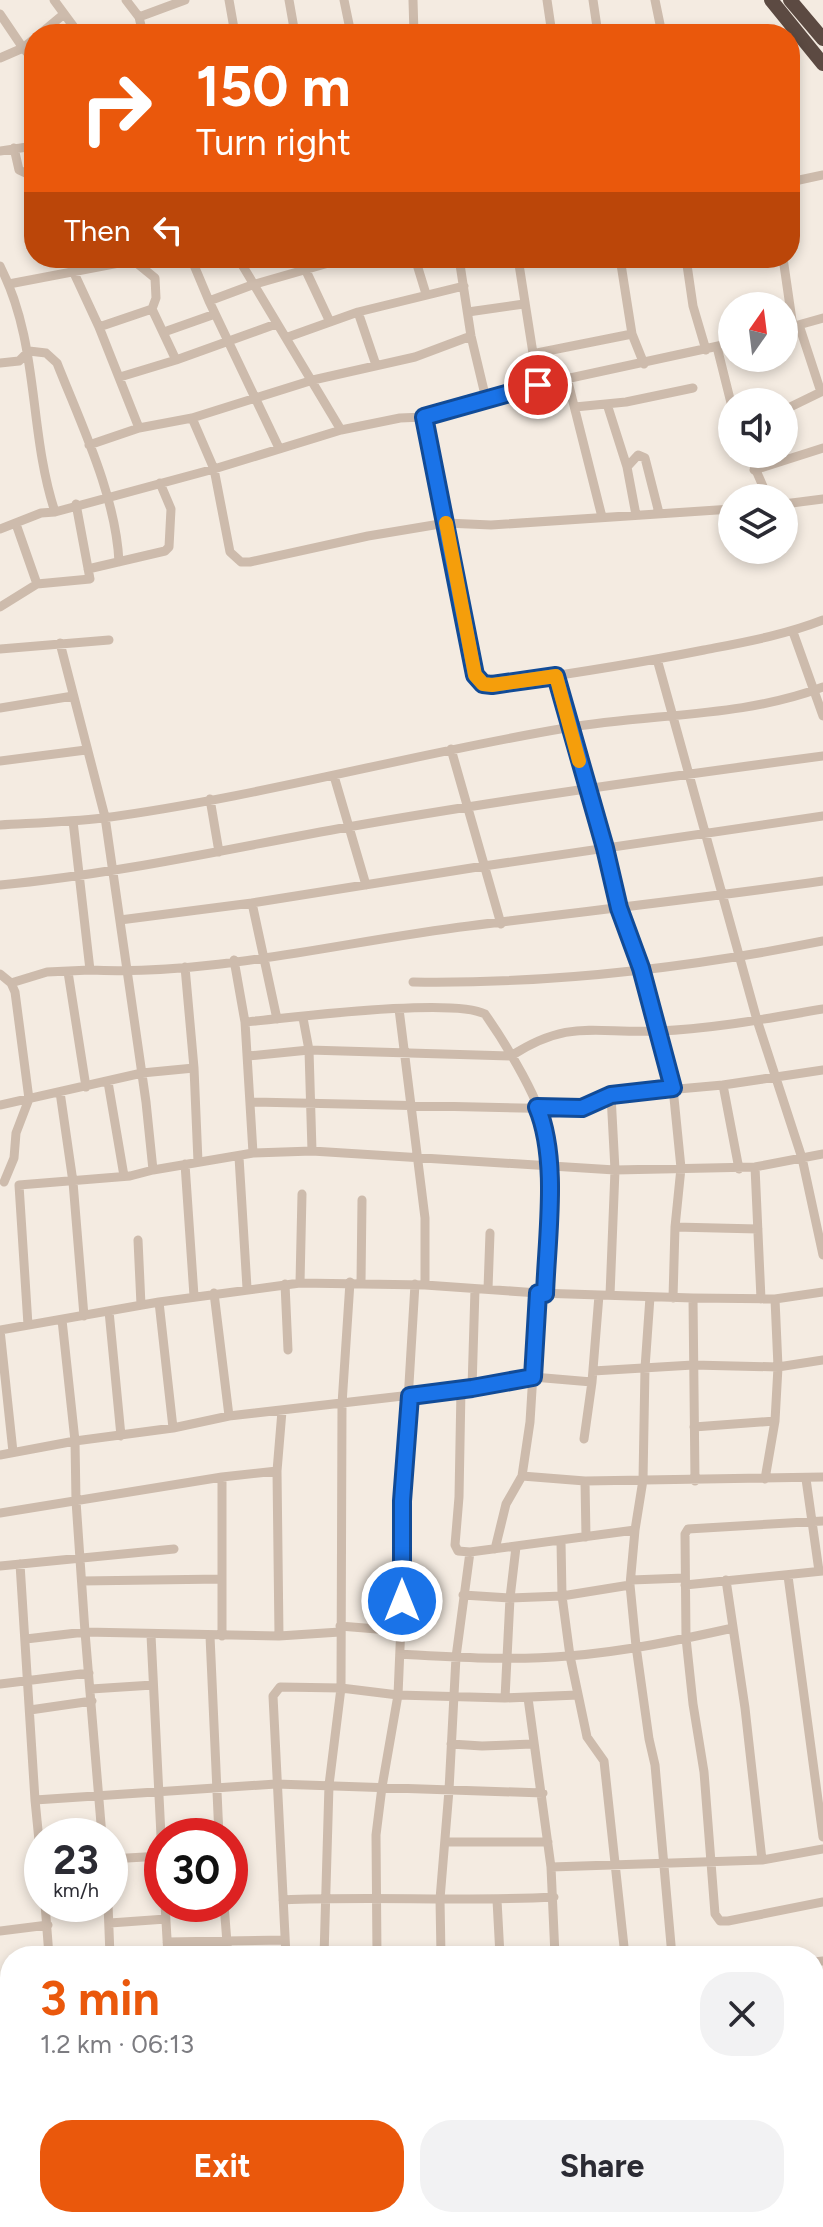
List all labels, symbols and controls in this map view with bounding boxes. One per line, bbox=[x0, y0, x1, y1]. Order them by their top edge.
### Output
text: 150 m bbox=[196, 53, 351, 120]
icon: right bbox=[64, 56, 168, 160]
text: Turn right bbox=[196, 121, 351, 164]
icon: left bbox=[146, 208, 190, 252]
text: Then bbox=[64, 212, 130, 249]
north arrow bbox=[718, 292, 798, 372]
map controls bbox=[718, 292, 798, 564]
pin bbox=[504, 351, 572, 419]
icon: arrive bbox=[516, 363, 560, 407]
button: sound bbox=[718, 388, 798, 468]
button: layers bbox=[718, 484, 798, 564]
position arrow bbox=[360, 1559, 444, 1643]
speed limit sign: 30 bbox=[144, 1818, 248, 1922]
text: 23 bbox=[53, 1836, 99, 1884]
text: km/h bbox=[53, 1878, 99, 1902]
text: 3 min bbox=[40, 1969, 160, 2027]
button: close bbox=[700, 1972, 784, 2056]
text: 1.2 km · 06:13 bbox=[40, 2028, 194, 2060]
button: Exit bbox=[40, 2120, 404, 2212]
button: Share bbox=[420, 2120, 784, 2212]

